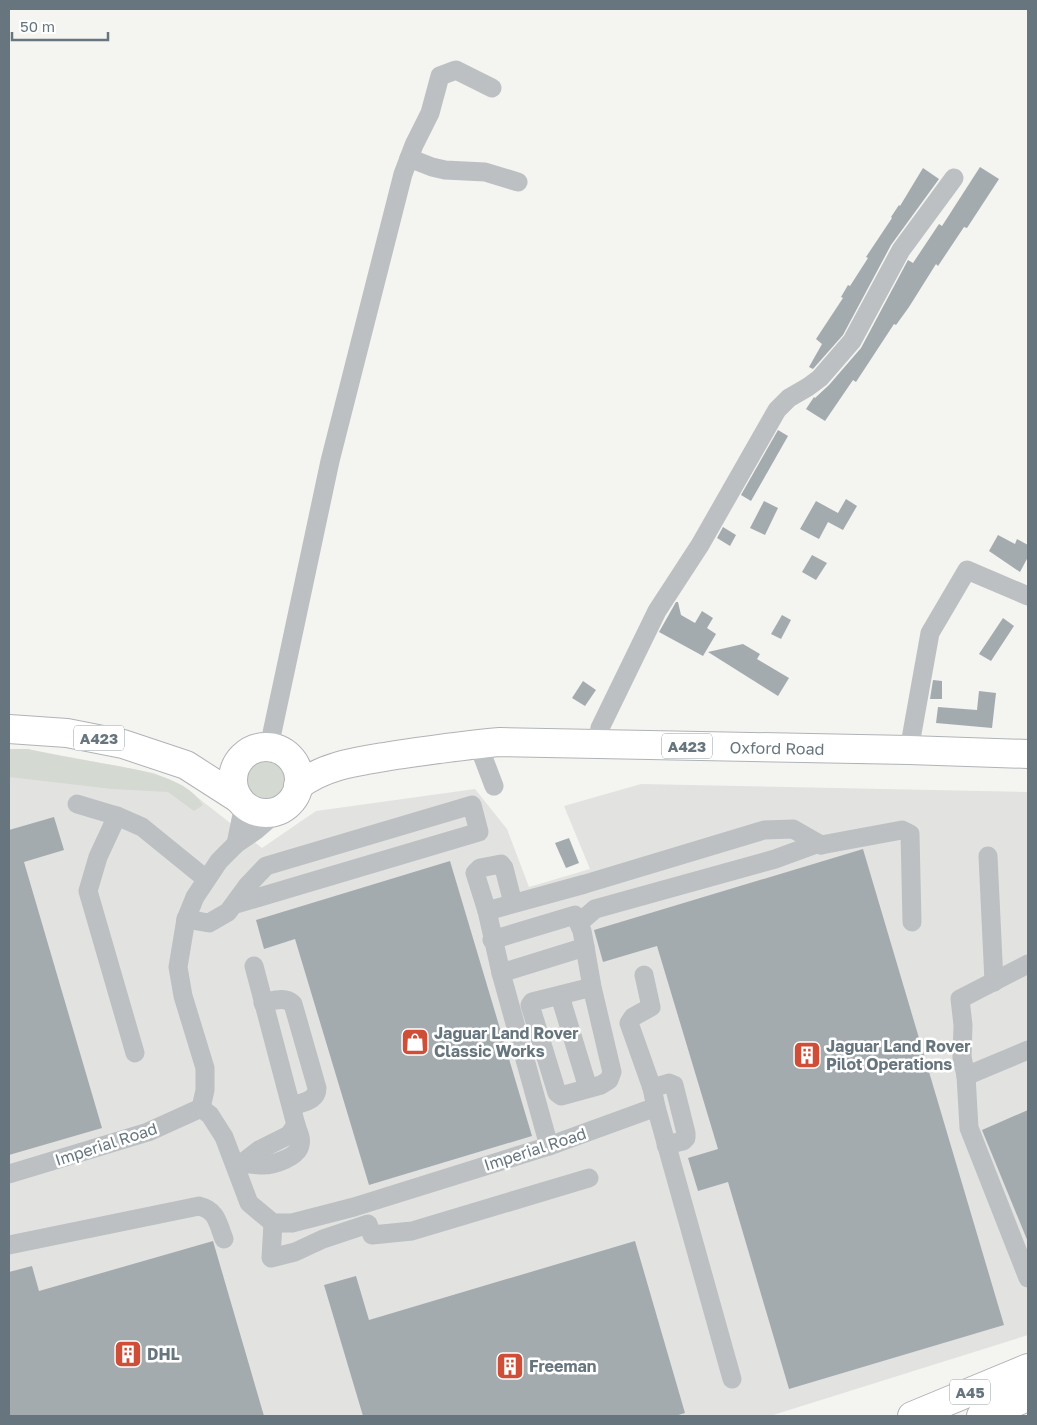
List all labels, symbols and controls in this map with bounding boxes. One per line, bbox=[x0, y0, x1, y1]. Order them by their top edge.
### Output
scale bar bbox=[12, 10, 109, 42]
text: 50 m bbox=[20, 17, 55, 35]
road number: A423 bbox=[74, 726, 124, 750]
road number: A423 bbox=[662, 734, 712, 758]
street label: Oxford Road bbox=[729, 737, 825, 759]
place label: Jaguar Land Rover Classic Works bbox=[434, 1023, 578, 1061]
shop icon: Jaguar Land Rover Classic Works bbox=[400, 1027, 430, 1057]
place label: Jaguar Land Rover Pilot Operations bbox=[826, 1036, 970, 1074]
building icon: Jaguar Land Rover Pilot Operations bbox=[792, 1040, 822, 1070]
street label: Imperial Road bbox=[52, 1118, 160, 1170]
street label: Imperial Road bbox=[481, 1123, 589, 1175]
building icon: DHL bbox=[113, 1339, 143, 1369]
place label: DHL bbox=[147, 1344, 180, 1364]
building icon: Freeman bbox=[495, 1351, 525, 1381]
place label: Freeman bbox=[529, 1356, 596, 1376]
road number: A45 bbox=[950, 1380, 990, 1404]

